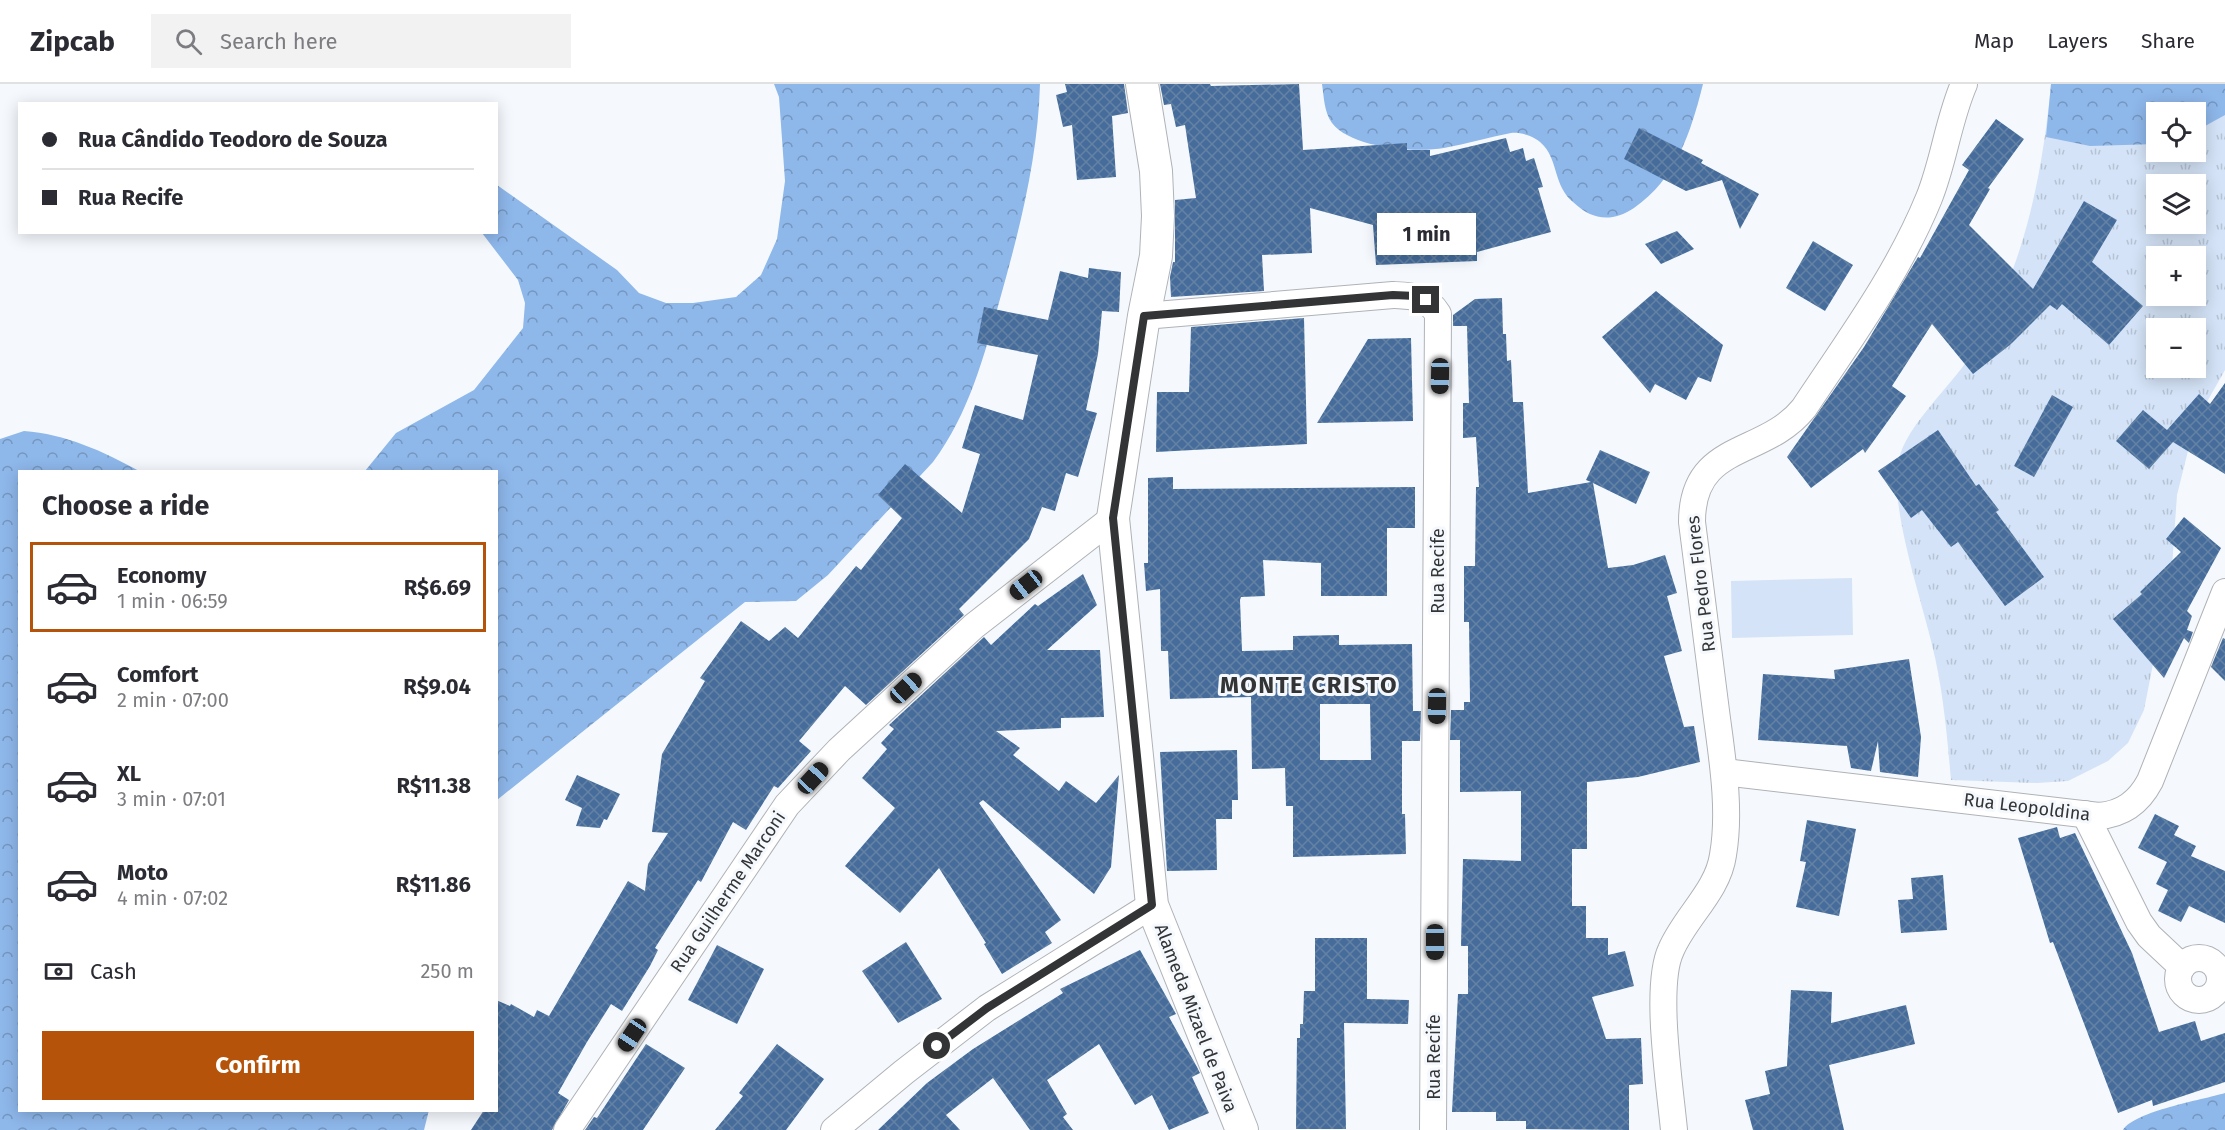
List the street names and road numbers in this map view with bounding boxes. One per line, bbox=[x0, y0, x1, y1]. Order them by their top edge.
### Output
street label: Rua Pedro Flores bbox=[1682, 515, 1720, 653]
street label: Rua Recife bbox=[1427, 528, 1449, 614]
street label: Rua Leopoldina bbox=[1962, 788, 2092, 826]
street label: Rua Guilherme Marconi bbox=[666, 807, 790, 977]
street label: Alameda Mizael de Paiva bbox=[1150, 921, 1242, 1115]
street label: Rua Recife bbox=[1423, 1014, 1445, 1100]

